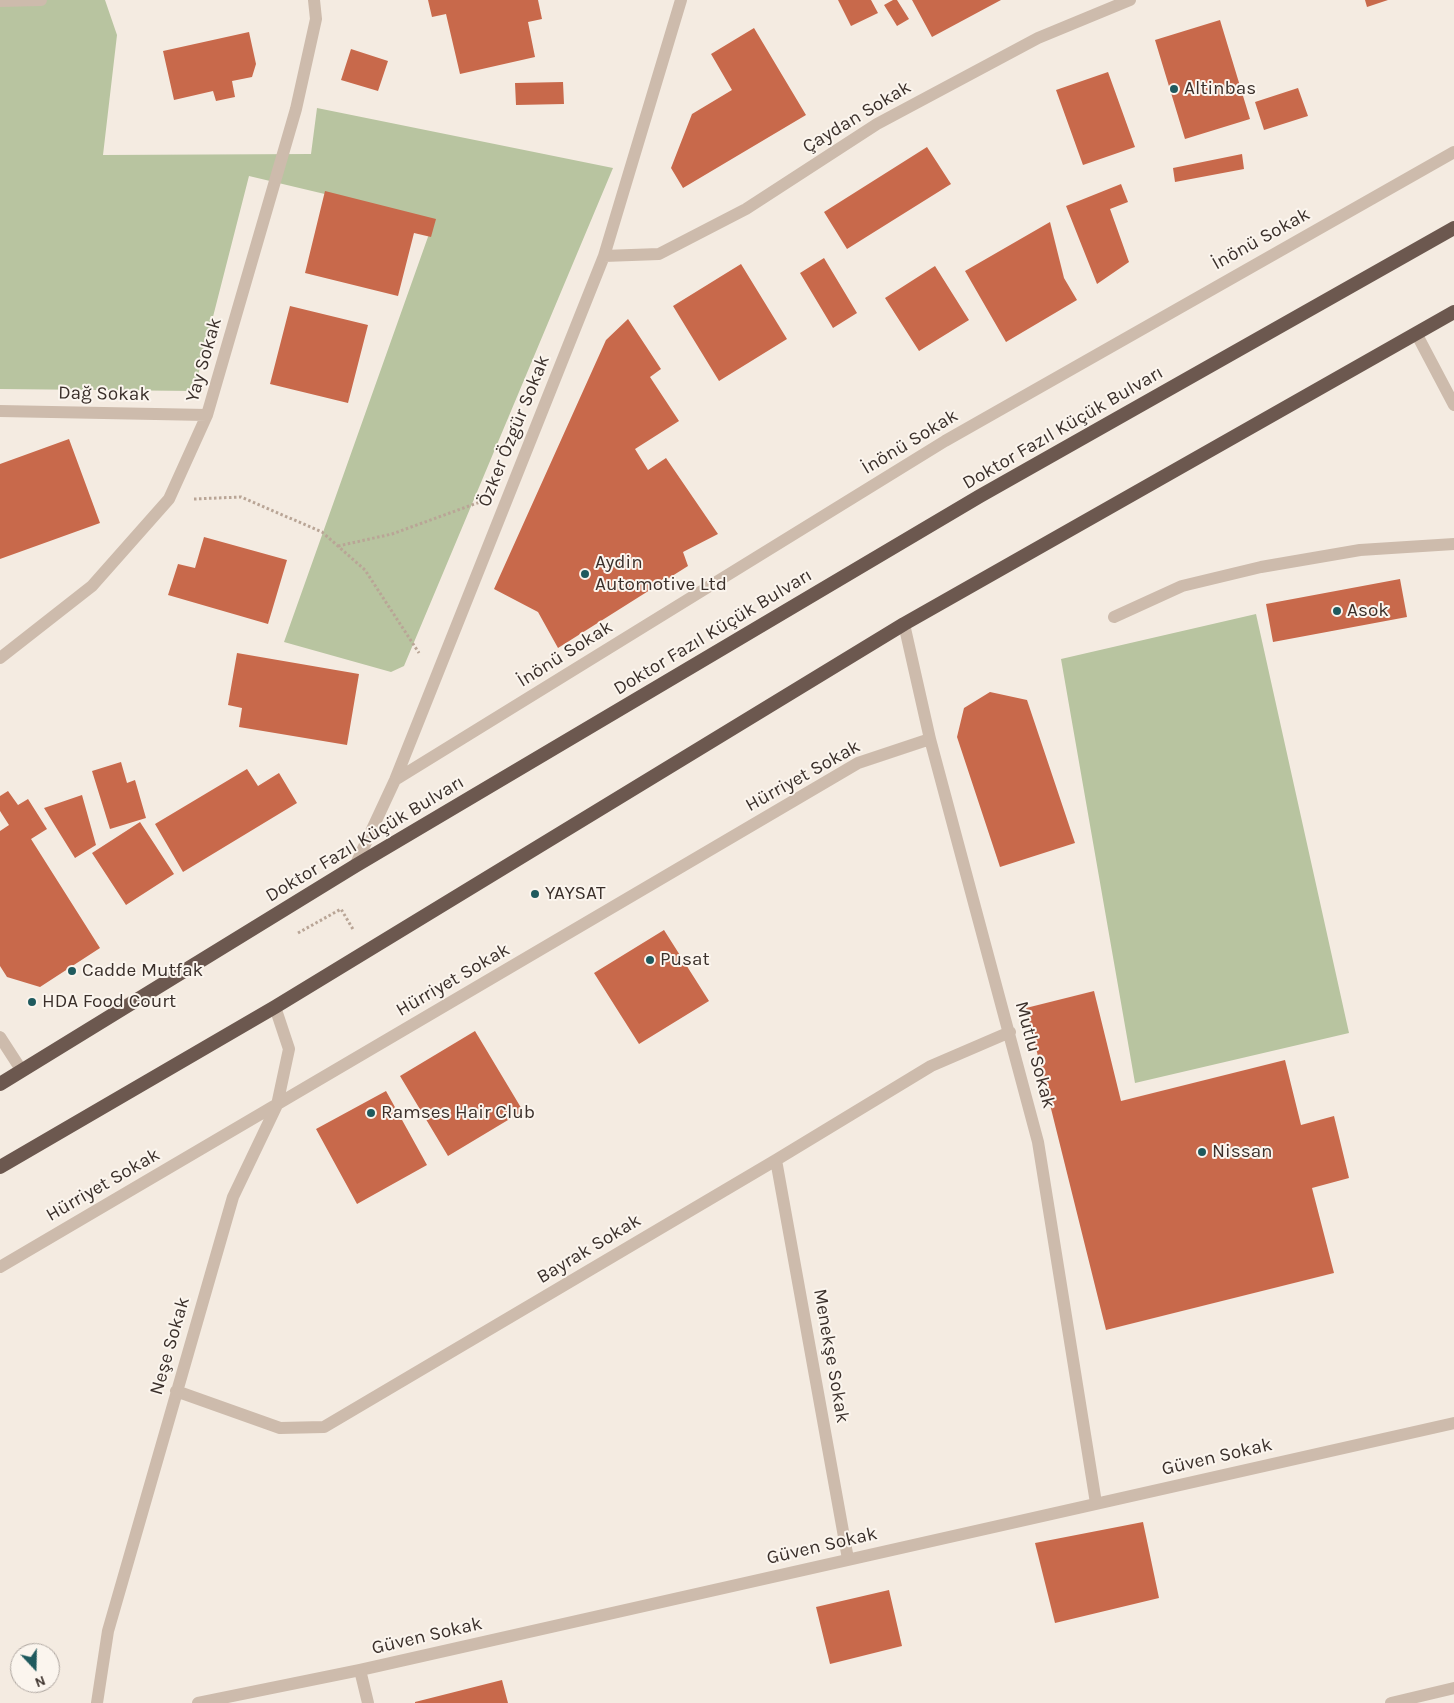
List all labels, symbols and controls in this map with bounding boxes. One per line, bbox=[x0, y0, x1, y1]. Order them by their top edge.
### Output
street label: Çaydan Sokak bbox=[799, 76, 915, 158]
place label: Altinbas bbox=[1184, 78, 1256, 100]
marker: Altinbas bbox=[1168, 83, 1180, 95]
street label: İnönü Sokak bbox=[1208, 203, 1314, 275]
street label: Yay Sokak bbox=[181, 315, 227, 405]
street label: Özker Özgür Sokak bbox=[473, 352, 555, 510]
street label: Doktor Fazıl Küçük Bulvarı bbox=[959, 361, 1167, 495]
street label: Dağ Sokak bbox=[58, 382, 150, 406]
street label: İnönü Sokak bbox=[858, 404, 962, 480]
place label: Aydin Automotive Ltd bbox=[595, 552, 727, 596]
street label: Doktor Fazıl Küçük Bulvarı bbox=[610, 564, 816, 700]
marker: Aydin Automotive Ltd bbox=[579, 568, 591, 580]
place label: Asok bbox=[1347, 600, 1389, 622]
marker: Asok bbox=[1331, 605, 1343, 617]
street label: İnönü Sokak bbox=[513, 616, 617, 692]
street label: Hürriyet Sokak bbox=[742, 735, 864, 817]
street label: Doktor Fazıl Küçük Bulvarı bbox=[262, 771, 468, 907]
place label: YAYSAT bbox=[545, 883, 606, 905]
marker: YAYSAT bbox=[529, 888, 541, 900]
street label: Hürriyet Sokak bbox=[392, 938, 514, 1022]
place label: Pusat bbox=[660, 949, 710, 971]
marker: Pusat bbox=[644, 954, 656, 966]
place label: Cadde Mutfak bbox=[82, 960, 203, 982]
marker: Cadde Mutfak bbox=[66, 965, 78, 977]
place label: HDA Food Court bbox=[42, 991, 176, 1013]
marker: HDA Food Court bbox=[26, 996, 38, 1008]
street label: Mutlu Sokak bbox=[1010, 999, 1060, 1111]
place label: Ramses Hair Club bbox=[381, 1102, 535, 1124]
marker: Ramses Hair Club bbox=[365, 1107, 377, 1119]
place label: Nissan bbox=[1212, 1141, 1273, 1163]
street label: Hürriyet Sokak bbox=[42, 1143, 164, 1227]
marker: Nissan bbox=[1196, 1146, 1208, 1158]
street label: Bayrak Sokak bbox=[533, 1209, 645, 1289]
street label: Menekşe Sokak bbox=[808, 1287, 854, 1425]
street label: Neşe Sokak bbox=[145, 1294, 195, 1398]
street label: Güven Sokak bbox=[1159, 1433, 1275, 1481]
street label: Güven Sokak bbox=[764, 1522, 880, 1570]
street label: Güven Sokak bbox=[369, 1612, 485, 1660]
north arrow bbox=[10, 1643, 60, 1693]
text: N bbox=[32, 1672, 48, 1691]

